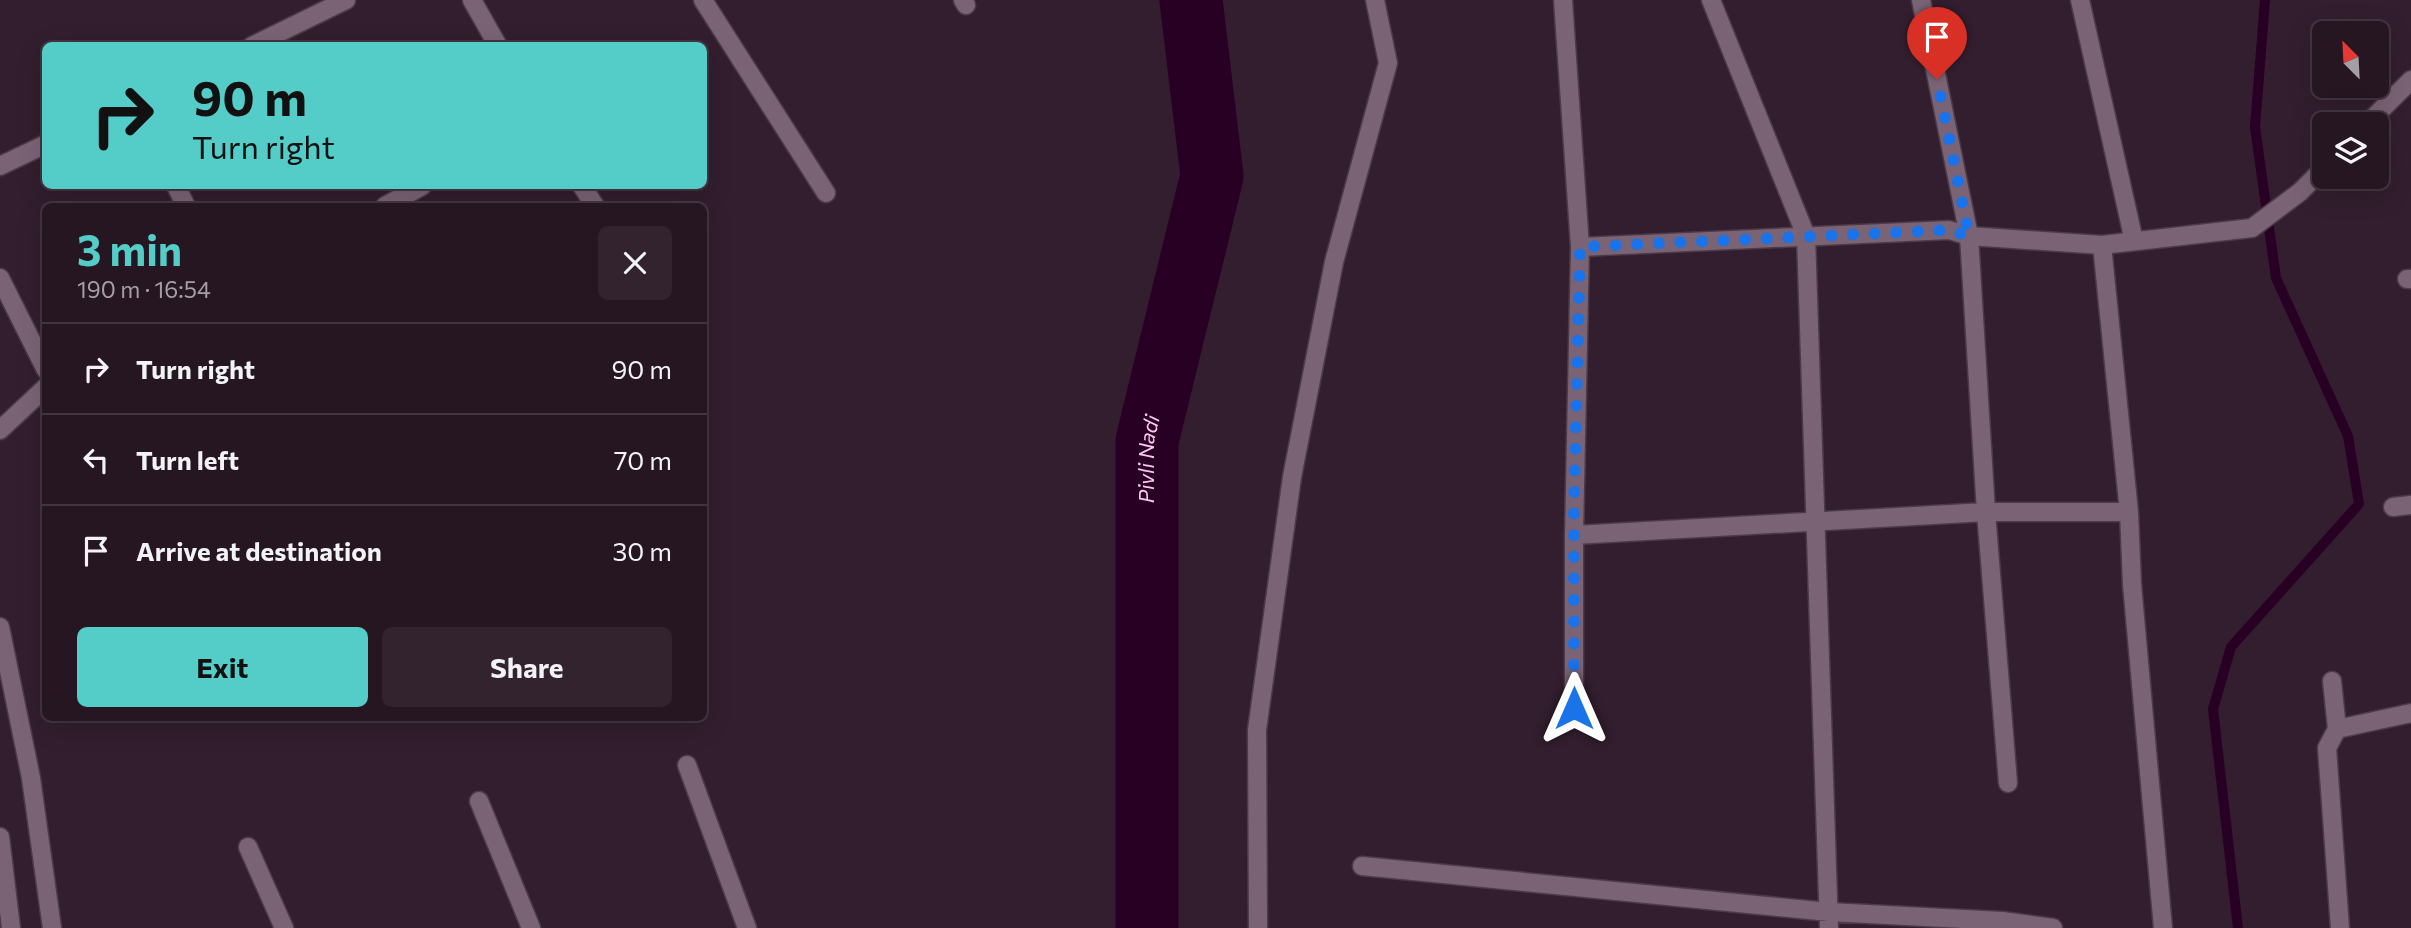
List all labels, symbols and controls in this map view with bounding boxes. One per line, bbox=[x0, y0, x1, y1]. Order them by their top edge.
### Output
pin bbox=[1907, 7, 1967, 79]
icon: arrive bbox=[1918, 18, 1956, 56]
north arrow bbox=[2312, 21, 2389, 98]
map controls bbox=[2312, 21, 2389, 189]
text: 90 m bbox=[192, 66, 307, 126]
icon: right bbox=[77, 70, 168, 161]
button: layers bbox=[2312, 112, 2389, 189]
text: Turn right bbox=[192, 126, 335, 166]
text: 3 min bbox=[77, 223, 182, 275]
button: close bbox=[598, 226, 672, 300]
text: 190 m · 16:54 bbox=[77, 275, 211, 303]
icon: right bbox=[77, 350, 115, 388]
text: Turn right bbox=[136, 353, 255, 384]
text: 90 m bbox=[612, 353, 672, 384]
water label: Pivli Nadi bbox=[1133, 412, 1164, 503]
icon: left bbox=[77, 441, 115, 479]
text: Turn left bbox=[136, 444, 239, 475]
text: 70 m bbox=[614, 444, 672, 475]
icon: arrive bbox=[77, 532, 115, 570]
text: Arrive at destination bbox=[136, 535, 382, 566]
text: 30 m bbox=[613, 535, 672, 566]
button: Exit bbox=[77, 627, 368, 707]
button: Share bbox=[382, 627, 672, 707]
position arrow bbox=[1537, 671, 1611, 745]

